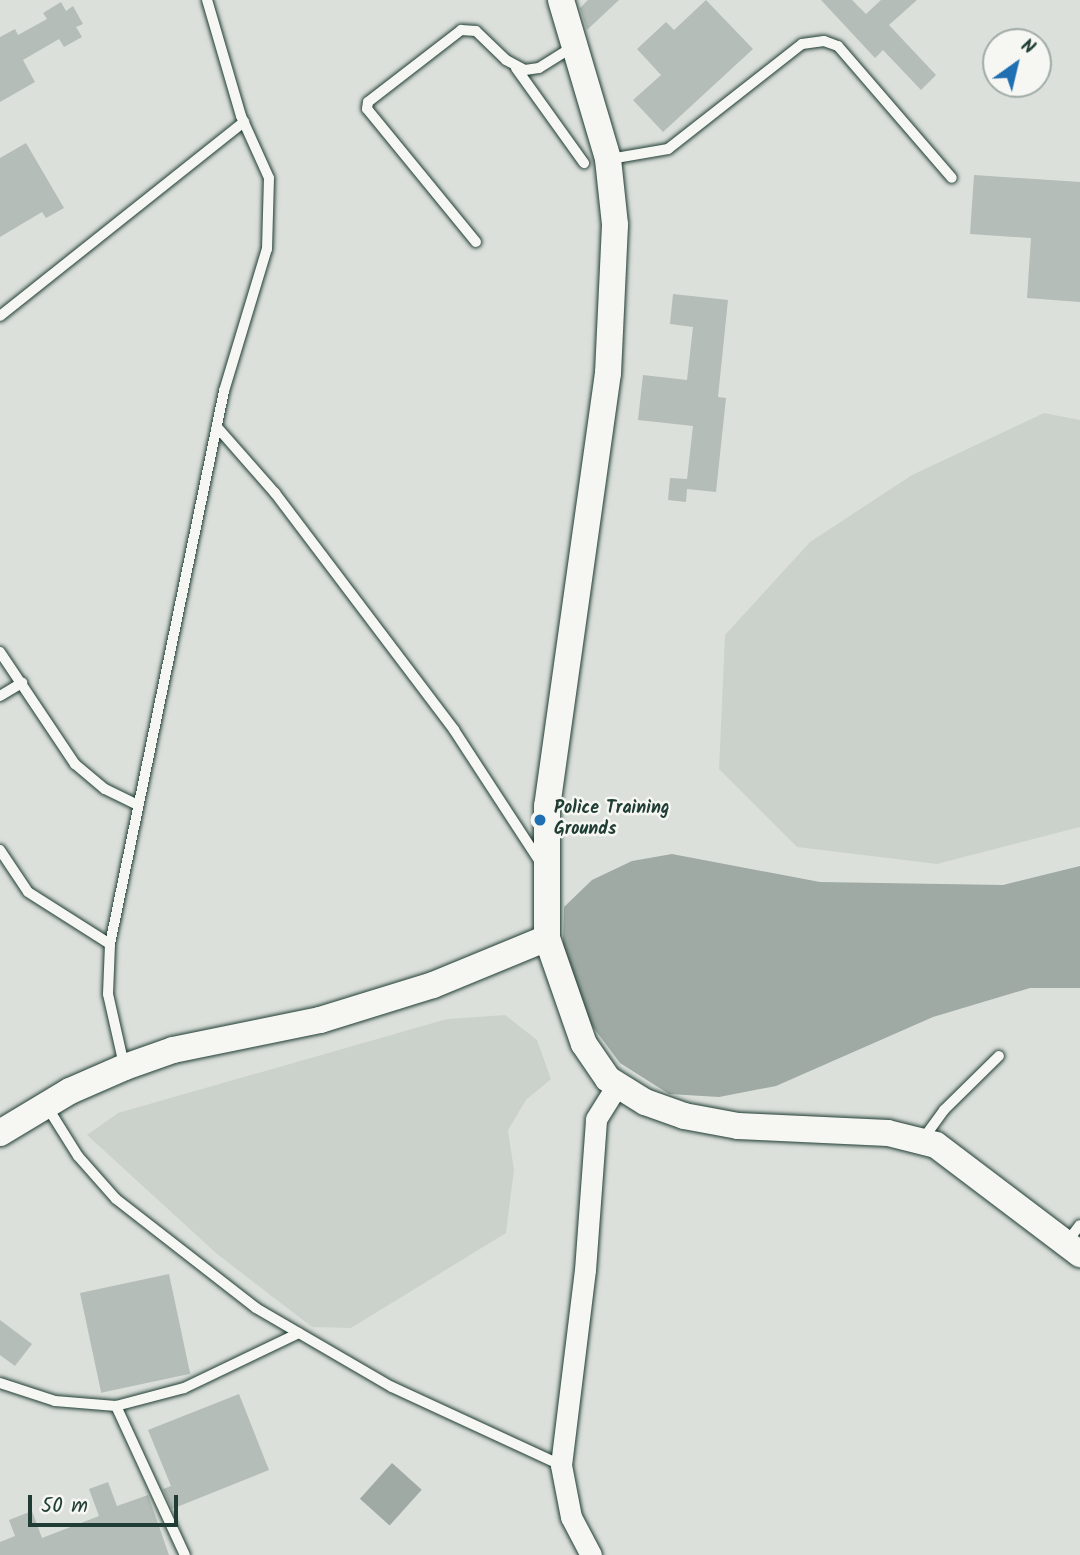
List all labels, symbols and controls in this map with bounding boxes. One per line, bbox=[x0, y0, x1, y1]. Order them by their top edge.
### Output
north arrow bbox=[982, 28, 1052, 98]
text: N bbox=[1014, 31, 1041, 63]
place label: Police Training Grounds bbox=[554, 799, 670, 842]
marker: Police Training Grounds bbox=[532, 812, 548, 828]
scale bar bbox=[32, 1482, 182, 1526]
text: 50 m bbox=[41, 1490, 88, 1523]

